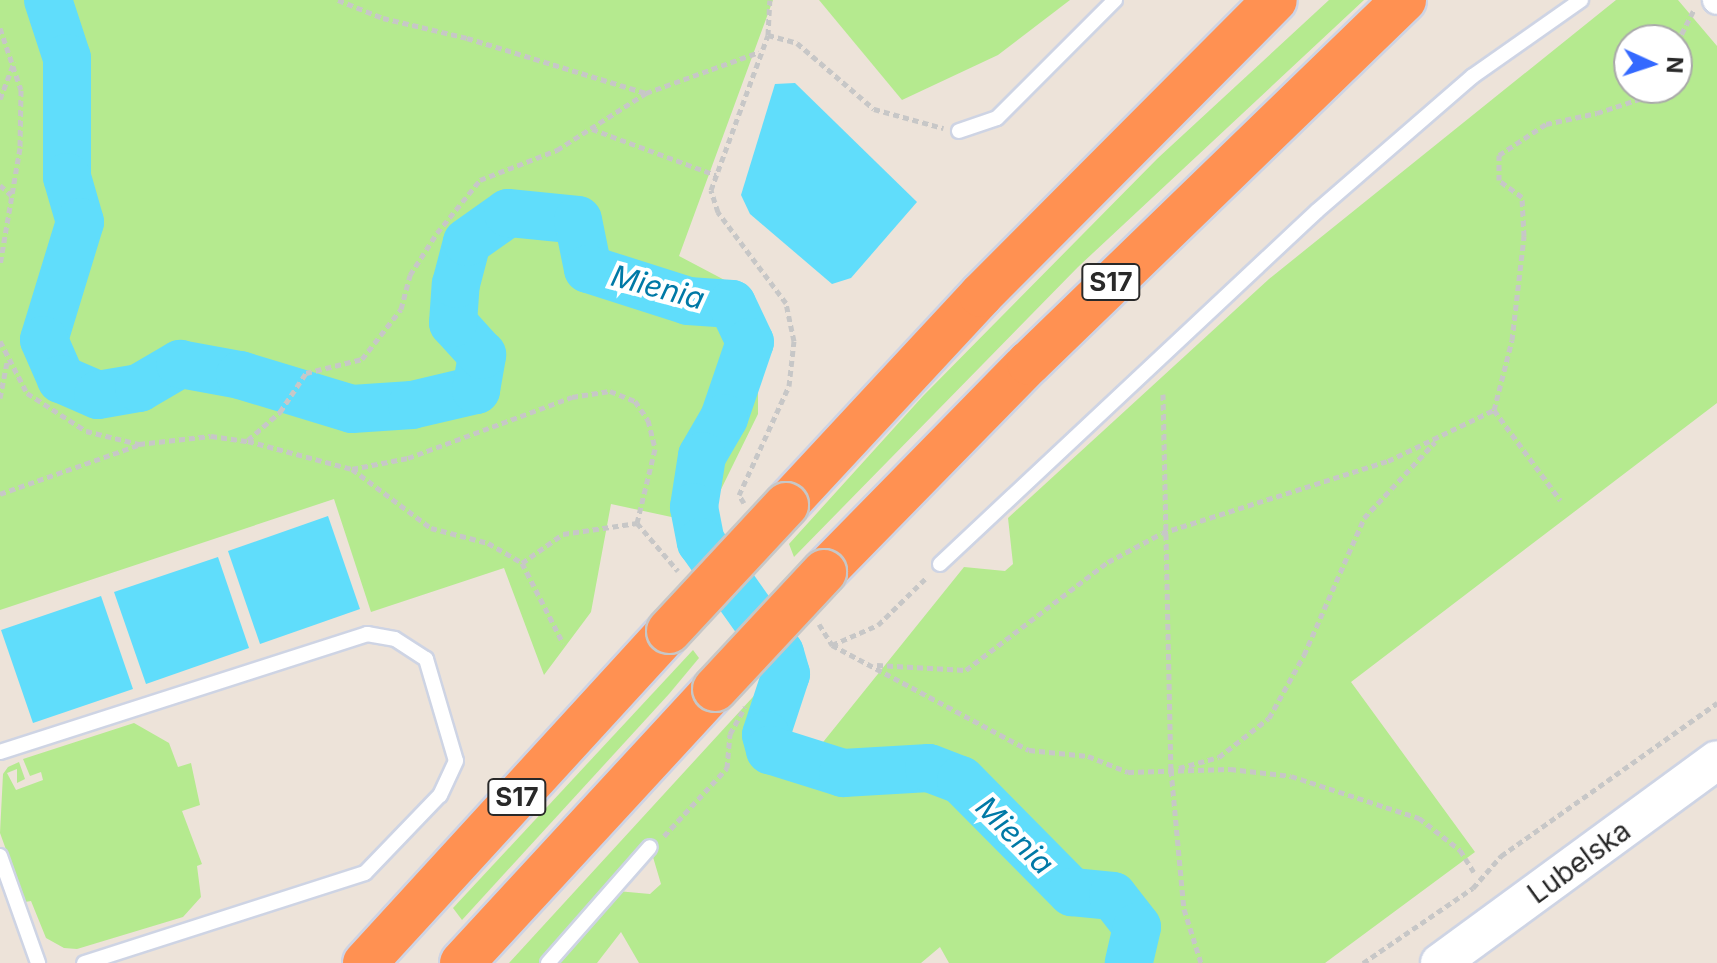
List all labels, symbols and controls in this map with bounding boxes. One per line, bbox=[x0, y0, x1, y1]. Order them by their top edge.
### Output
north arrow bbox=[1613, 24, 1693, 104]
text: N bbox=[1662, 56, 1688, 74]
water label: Mienia bbox=[607, 257, 709, 317]
road number: S17 bbox=[1081, 260, 1141, 304]
road number: S17 bbox=[487, 775, 547, 819]
water label: Mienia bbox=[969, 789, 1061, 881]
street label: Lubelska bbox=[1521, 814, 1637, 910]

